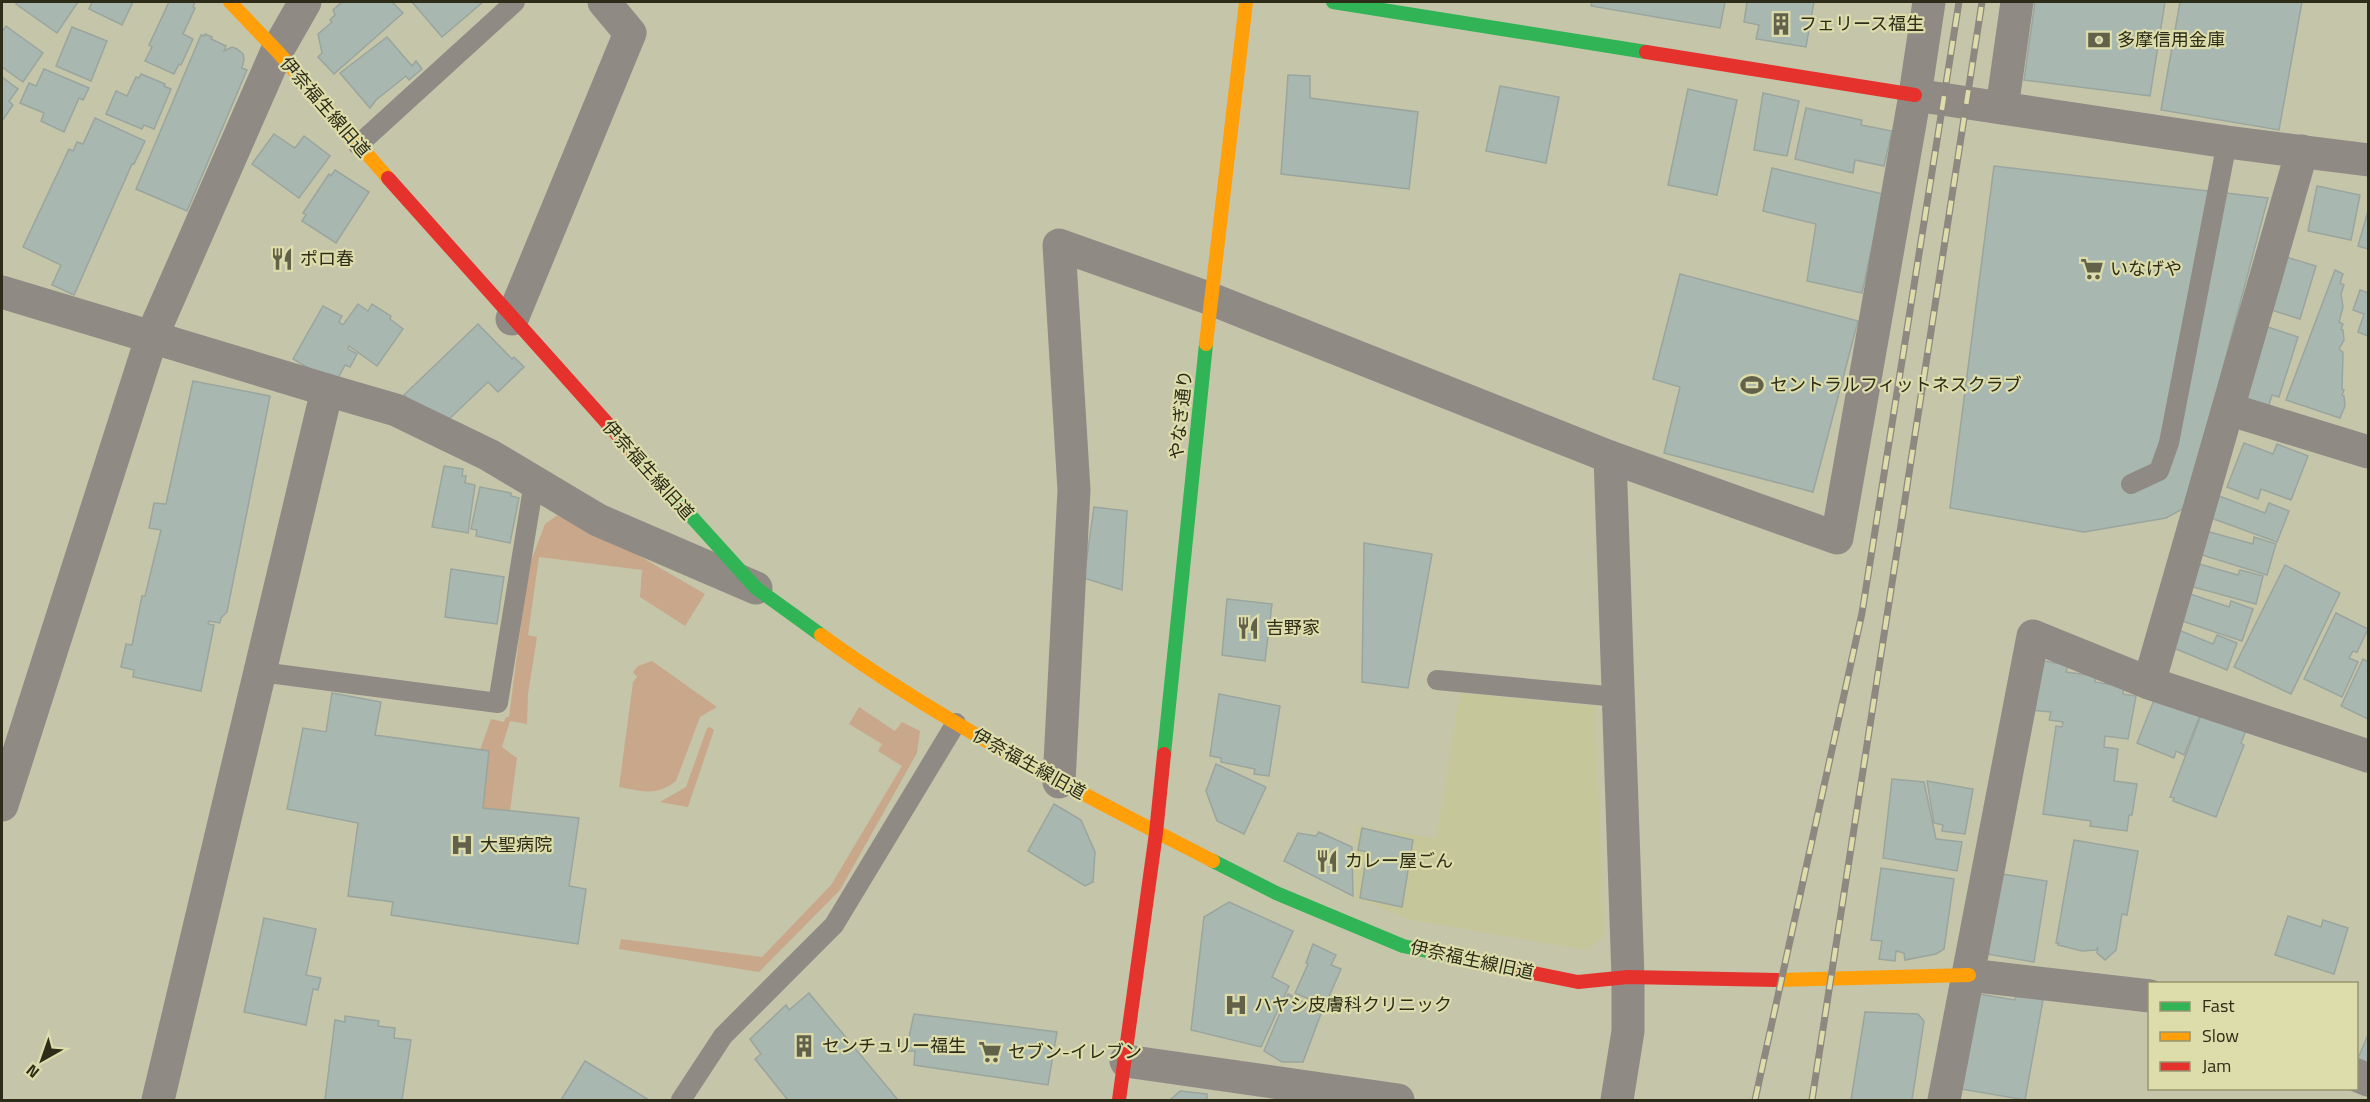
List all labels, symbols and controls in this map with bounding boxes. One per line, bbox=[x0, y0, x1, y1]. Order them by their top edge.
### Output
place label: フェリース福生 bbox=[1799, 10, 1924, 37]
building icon: フェリース福生 bbox=[1768, 11, 1794, 37]
place label: 多摩信用金庫 bbox=[2117, 26, 2225, 53]
bank icon: 多摩信用金庫 bbox=[2086, 27, 2112, 53]
street label: 伊奈福生線旧道 bbox=[274, 50, 377, 163]
place label: ポロ春 bbox=[300, 245, 354, 272]
restaurant icon: ポロ春 bbox=[269, 246, 295, 272]
place label: いなげや bbox=[2110, 255, 2182, 282]
supermarket icon: いなげや bbox=[2079, 256, 2105, 282]
street label: やなぎ通り bbox=[1162, 369, 1199, 461]
place label: セントラルフィットネスクラブ bbox=[1770, 371, 2022, 398]
sports icon: セントラルフィットネスクラブ bbox=[1739, 372, 1765, 398]
street label: 伊奈福生線旧道 bbox=[596, 414, 701, 526]
place label: 吉野家 bbox=[1266, 614, 1320, 641]
restaurant icon: 吉野家 bbox=[1235, 615, 1261, 641]
street label: 伊奈福生線旧道 bbox=[968, 721, 1091, 806]
place label: 大聖病院 bbox=[480, 831, 552, 858]
hospital icon: 大聖病院 bbox=[449, 832, 475, 858]
place label: カレー屋ごん bbox=[1345, 847, 1453, 874]
restaurant icon: カレー屋ごん bbox=[1314, 848, 1340, 874]
street label: 伊奈福生線旧道 bbox=[1408, 933, 1537, 986]
legend bbox=[2148, 982, 2358, 1090]
place label: ハヤシ皮膚科クリニック bbox=[1254, 991, 1452, 1018]
hospital icon: ハヤシ皮膚科クリニック bbox=[1223, 992, 1249, 1018]
text: Fast bbox=[2202, 992, 2235, 1019]
text: Slow bbox=[2202, 1022, 2239, 1049]
north arrow bbox=[12, 1030, 72, 1090]
place label: センチュリー福生 bbox=[822, 1032, 966, 1059]
building icon: センチュリー福生 bbox=[791, 1033, 817, 1059]
place label: セブン-イレブン bbox=[1008, 1038, 1142, 1065]
supermarket icon: セブン-イレブン bbox=[977, 1039, 1003, 1065]
text: Jam bbox=[2202, 1052, 2231, 1079]
text: N bbox=[20, 1059, 44, 1084]

